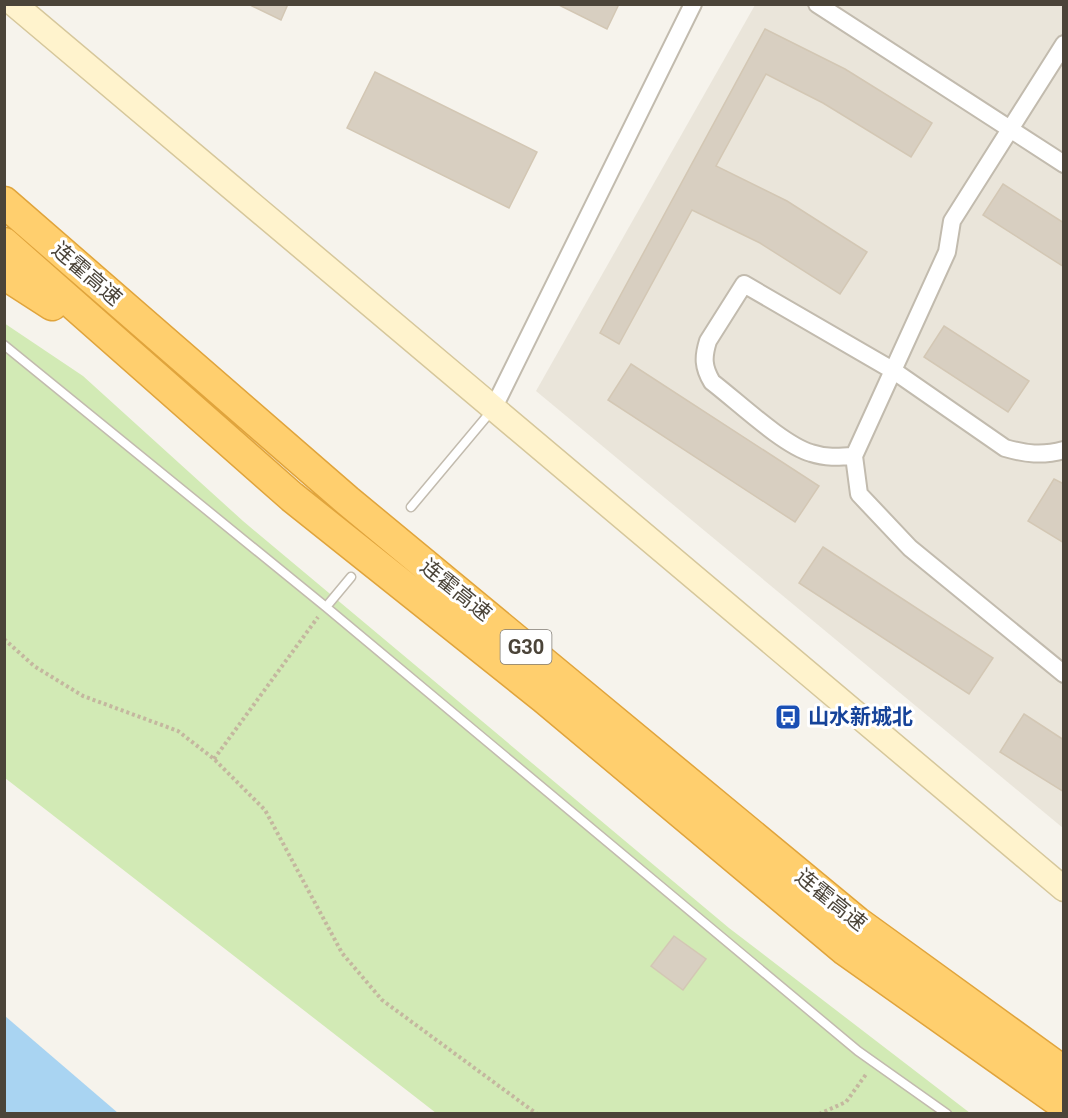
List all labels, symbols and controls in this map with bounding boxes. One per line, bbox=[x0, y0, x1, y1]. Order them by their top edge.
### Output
street label: 连霍高速 bbox=[47, 237, 127, 311]
street label: 连霍高速 bbox=[416, 554, 496, 626]
road number: G30 bbox=[500, 630, 552, 664]
bus stop icon: 山水新城北 bbox=[773, 702, 803, 732]
place label: 山水新城北 bbox=[808, 705, 913, 729]
street label: 连霍高速 bbox=[791, 864, 871, 936]

